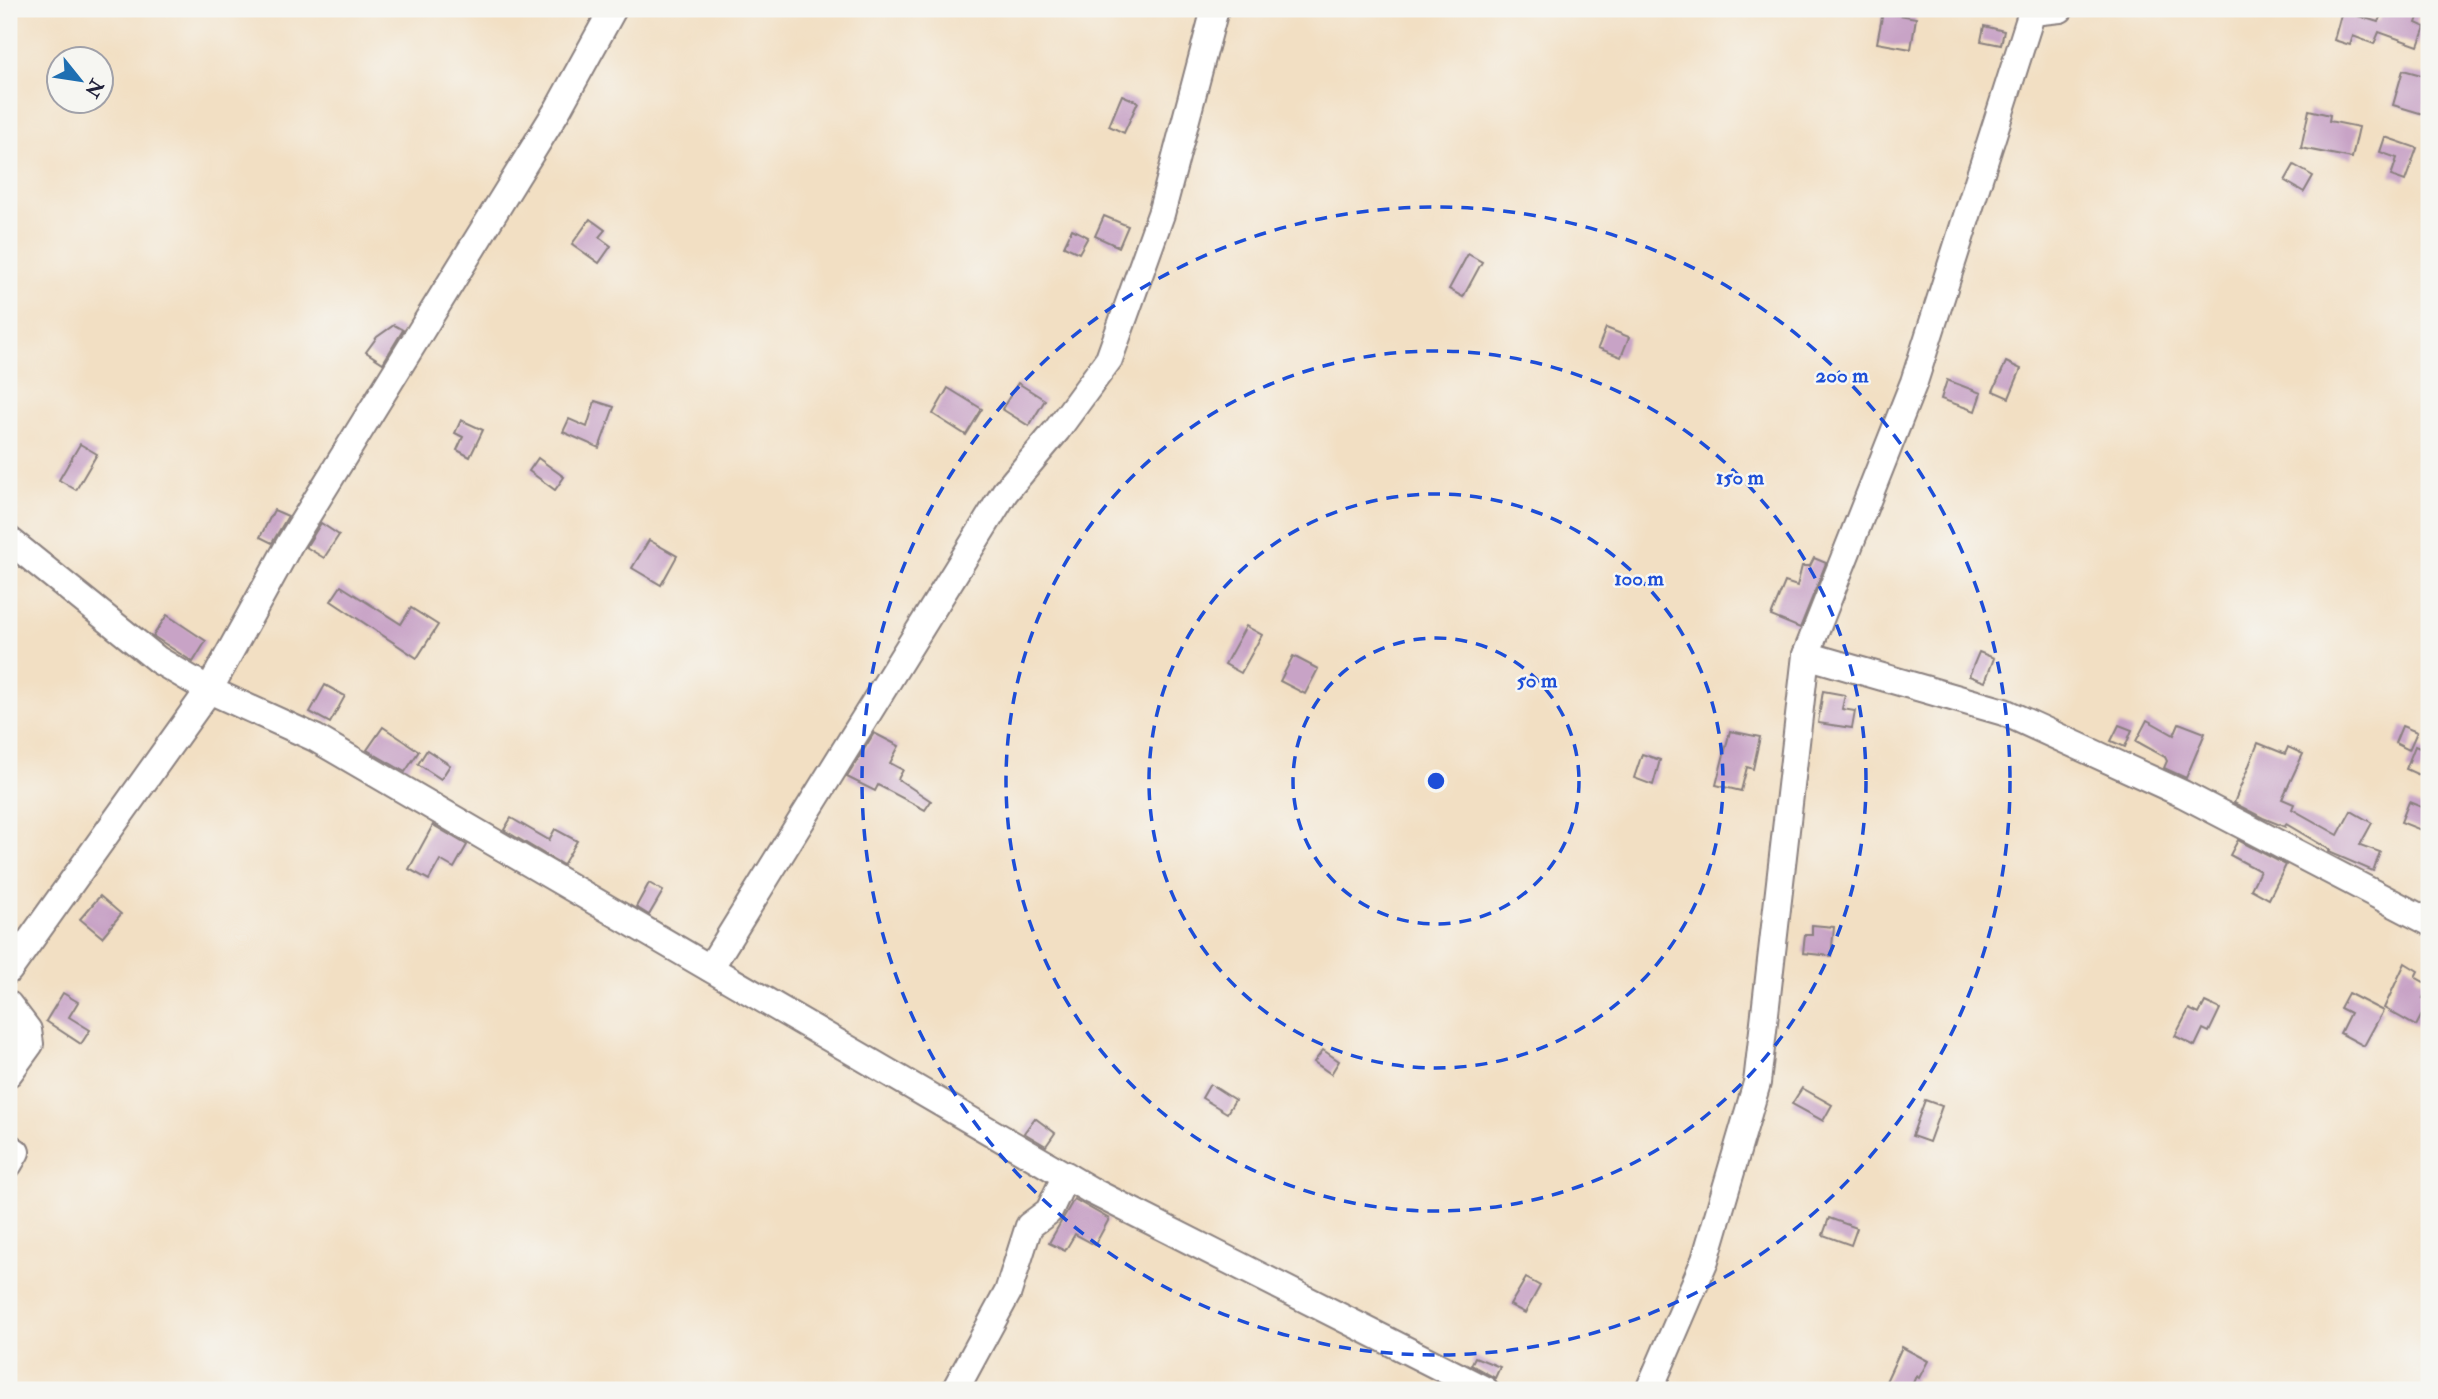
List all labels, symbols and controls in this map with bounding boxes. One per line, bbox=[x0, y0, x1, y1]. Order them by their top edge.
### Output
north arrow bbox=[46, 46, 116, 116]
text: N bbox=[79, 74, 109, 102]
text: 200 m bbox=[1816, 362, 1869, 389]
text: 150 m bbox=[1716, 464, 1765, 491]
text: 100 m bbox=[1614, 565, 1665, 592]
text: 50 m bbox=[1517, 667, 1558, 694]
centre of rings bbox=[1424, 769, 1448, 793]

